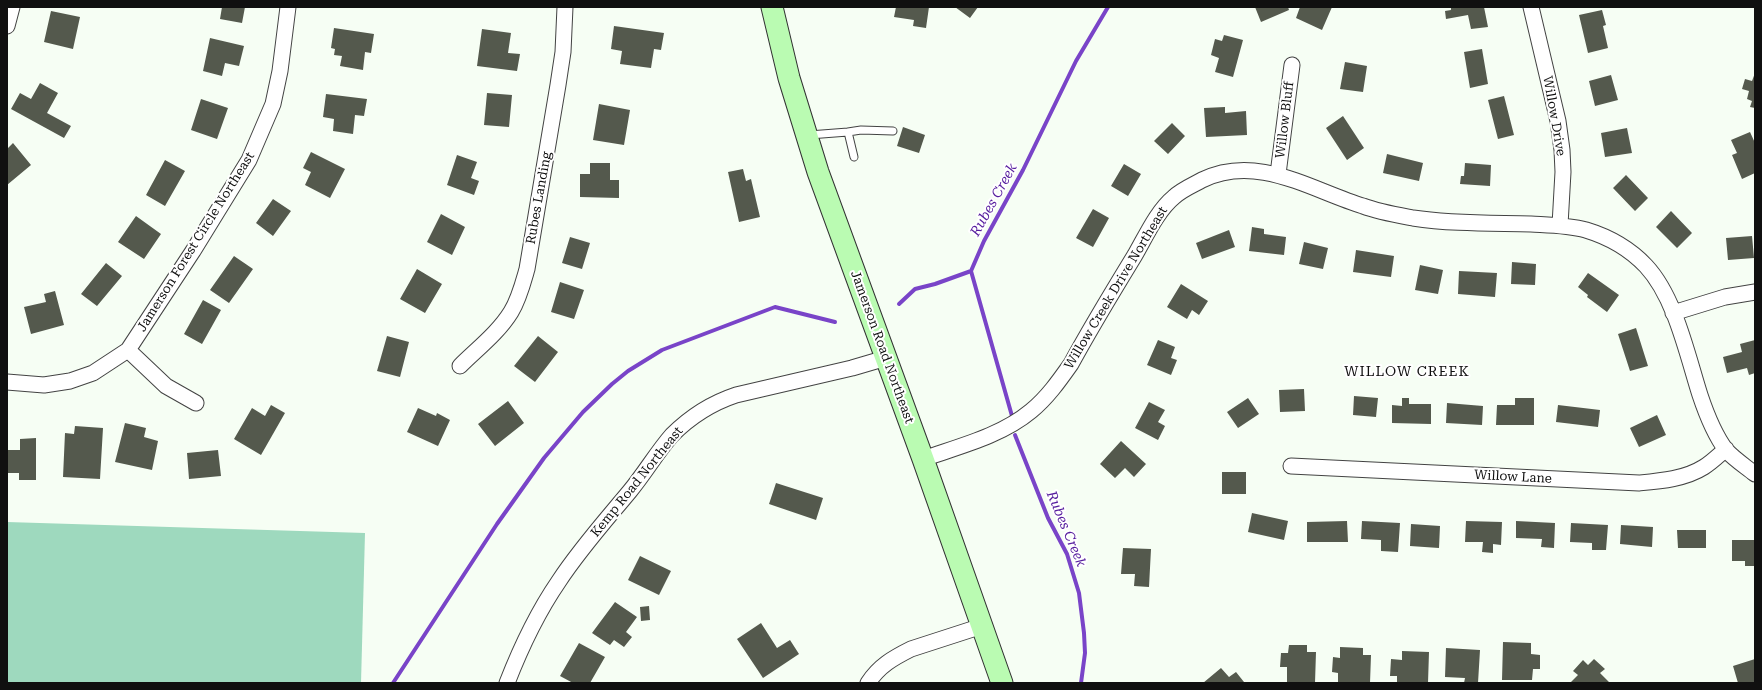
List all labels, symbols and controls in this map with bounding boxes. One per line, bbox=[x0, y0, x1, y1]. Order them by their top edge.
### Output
street label: Willow Drive bbox=[1539, 75, 1569, 157]
street label: Willow Bluff bbox=[1273, 81, 1297, 159]
street label: Jamerson Forest Circle Northeast bbox=[134, 149, 258, 335]
street label: Rubes Landing bbox=[523, 150, 555, 246]
water label: Rubes Creek bbox=[967, 161, 1021, 239]
street label: Willow Creek Drive Northeast bbox=[1061, 204, 1171, 372]
street label: Jamerson Road Northeast bbox=[847, 268, 917, 426]
district label: WILLOW CREEK bbox=[1344, 364, 1470, 380]
street label: Kemp Road Northeast bbox=[588, 424, 686, 540]
street label: Willow Lane bbox=[1474, 467, 1552, 487]
water label: Rubes Creek bbox=[1042, 489, 1090, 569]

